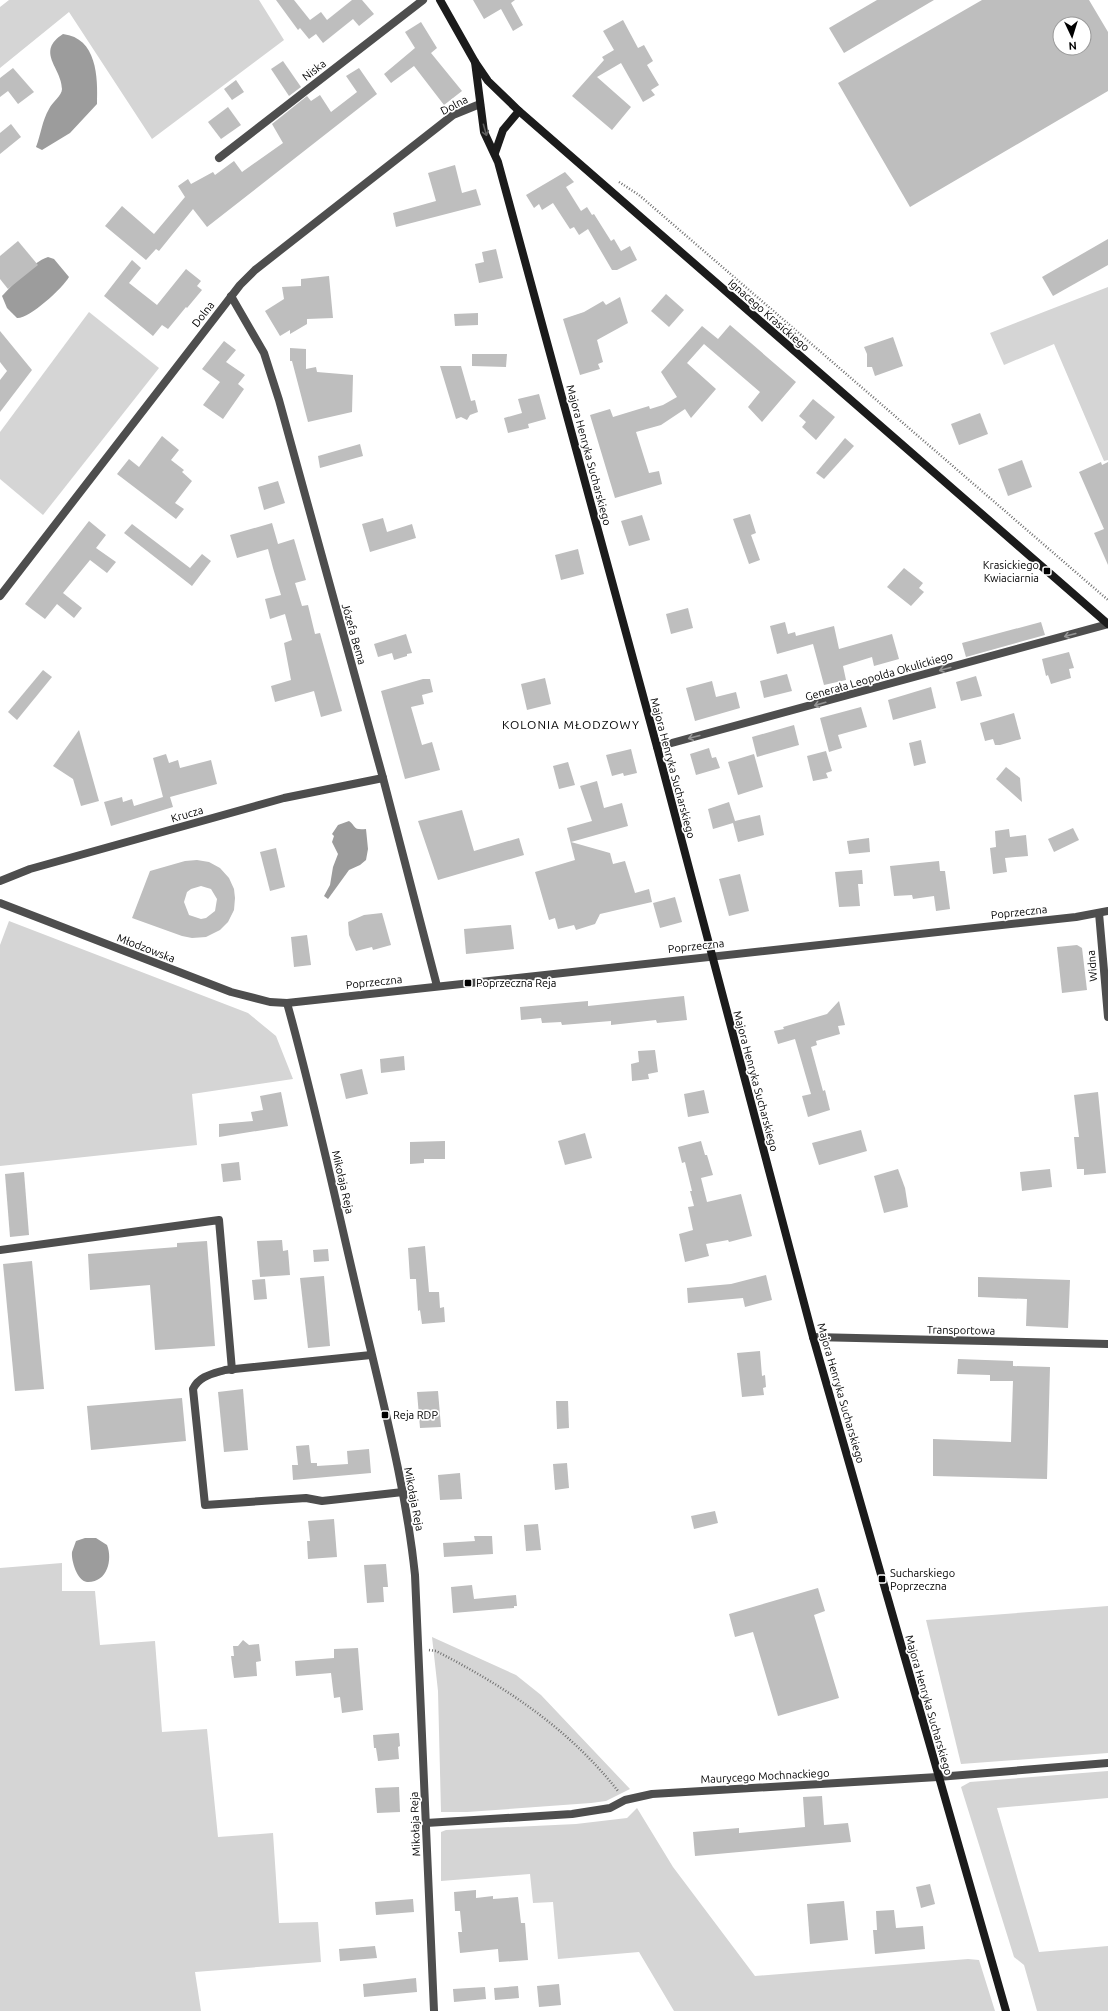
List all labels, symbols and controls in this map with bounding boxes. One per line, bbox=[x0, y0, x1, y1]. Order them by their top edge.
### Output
north arrow bbox=[1052, 16, 1092, 56]
text: N bbox=[1068, 40, 1077, 52]
street label: Niska bbox=[300, 57, 328, 83]
street label: Dolna bbox=[438, 93, 470, 117]
one-way arrow bbox=[482, 123, 489, 136]
street label: Ignacego Krasickiego bbox=[726, 276, 812, 354]
street label: Dolna bbox=[189, 299, 217, 329]
street label: Majora Henryka Sucharskiego bbox=[564, 383, 614, 527]
place label: Krasickiego Kwiaciarnia bbox=[983, 559, 1039, 584]
marker: Krasickiego Kwiaciarnia bbox=[1042, 566, 1052, 576]
street label: Józefa Bema bbox=[340, 602, 368, 666]
one-way arrow bbox=[1064, 631, 1077, 639]
street label: Generała Leopolda Okulickiego bbox=[804, 649, 954, 703]
one-way arrow bbox=[939, 666, 952, 673]
street label: Majora Henryka Sucharskiego bbox=[648, 696, 698, 840]
one-way arrow bbox=[813, 701, 826, 708]
district label: KOLONIA MŁODZOWY bbox=[502, 718, 640, 731]
one-way arrow bbox=[688, 734, 701, 742]
street label: Krucza bbox=[170, 804, 204, 824]
street label: Poprzeczna bbox=[990, 903, 1048, 921]
street label: Młodzowska bbox=[115, 931, 177, 965]
street label: Poprzeczna bbox=[667, 937, 725, 955]
street label: Widna bbox=[1085, 950, 1099, 982]
street label: Poprzeczna bbox=[345, 973, 403, 991]
place label: Poprzeczna Reja bbox=[476, 977, 556, 989]
marker: Poprzeczna Reja bbox=[463, 978, 473, 988]
street label: Majora Henryka Sucharskiego bbox=[731, 1009, 781, 1153]
street label: Mikołaja Reja bbox=[330, 1149, 356, 1215]
street label: Majora Henryka Sucharskiego bbox=[815, 1322, 867, 1464]
street label: Transportowa bbox=[927, 1323, 995, 1337]
place label: Reja RDP bbox=[393, 1409, 438, 1421]
marker: Reja RDP bbox=[380, 1410, 390, 1420]
street label: Mikołaja Reja bbox=[402, 1466, 426, 1532]
place label: Sucharskiego Poprzeczna bbox=[890, 1567, 955, 1592]
marker: Sucharskiego Poprzeczna bbox=[877, 1574, 887, 1584]
street label: Majora Henryka Sucharskiego bbox=[903, 1634, 955, 1776]
street label: Maurycego Mochnackiego bbox=[700, 1767, 830, 1785]
street label: Mikołaja Reja bbox=[408, 1791, 422, 1857]

